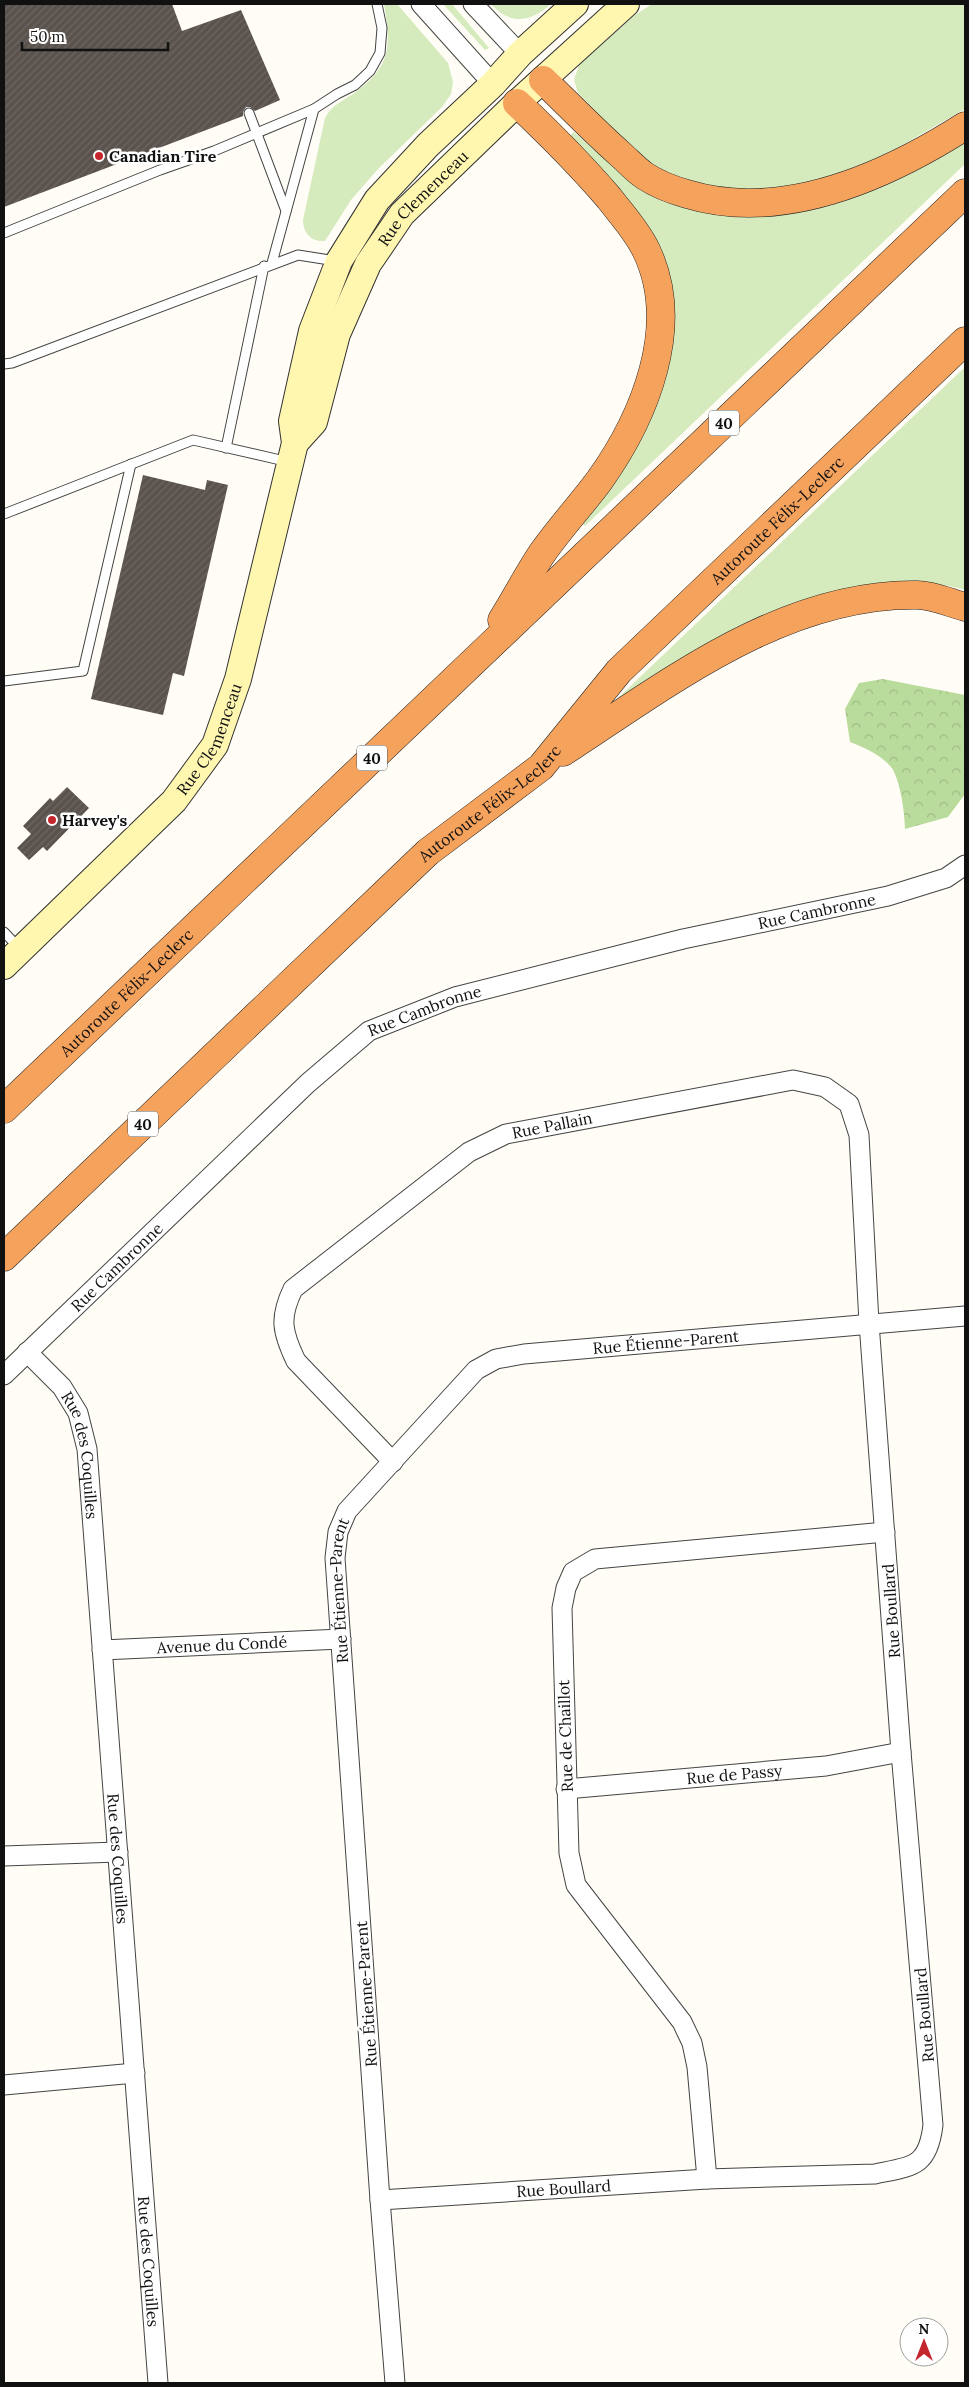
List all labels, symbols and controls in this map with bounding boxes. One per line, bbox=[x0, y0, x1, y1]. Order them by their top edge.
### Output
scale bar bbox=[22, 20, 169, 52]
text: 50 m bbox=[30, 27, 65, 46]
street label: Rue Clemenceau bbox=[373, 145, 472, 250]
place label: Canadian Tire bbox=[109, 146, 217, 166]
marker: Canadian Tire bbox=[93, 150, 105, 162]
road number: 40 bbox=[709, 410, 739, 436]
street label: Autoroute Félix-Leclerc bbox=[706, 452, 848, 589]
street label: Rue Clemenceau bbox=[172, 680, 246, 799]
street label: Autoroute Félix-Leclerc bbox=[413, 741, 565, 867]
road number: 40 bbox=[357, 746, 387, 770]
place label: Harvey's bbox=[62, 810, 128, 830]
marker: Harvey's bbox=[46, 814, 58, 826]
street label: Rue Cambronne bbox=[756, 889, 878, 933]
street label: Autoroute Félix-Leclerc bbox=[55, 924, 197, 1061]
street label: Rue Cambronne bbox=[365, 981, 484, 1041]
street label: Rue Pallain bbox=[510, 1107, 594, 1143]
road number: 40 bbox=[128, 1112, 158, 1136]
street label: Rue Cambronne bbox=[66, 1218, 167, 1316]
street label: Rue Étienne-Parent bbox=[592, 1325, 741, 1358]
street label: Rue des Coquilles bbox=[57, 1388, 102, 1520]
street label: Rue Étienne-Parent bbox=[325, 1514, 353, 1664]
street label: Rue Boullard bbox=[878, 1563, 904, 1659]
street label: Avenue du Condé bbox=[155, 1631, 288, 1658]
street label: Rue de Chaillot bbox=[553, 1679, 577, 1793]
street label: Rue de Passy bbox=[686, 1760, 784, 1788]
street label: Rue des Coquilles bbox=[103, 1793, 133, 1925]
street label: Rue Étienne-Parent bbox=[351, 1919, 381, 2068]
street label: Rue Boullard bbox=[910, 1967, 938, 2063]
street label: Rue Boullard bbox=[516, 2175, 612, 2201]
street label: Rue des Coquilles bbox=[134, 2195, 164, 2328]
north arrow bbox=[899, 2317, 949, 2367]
text: N bbox=[919, 2320, 930, 2338]

